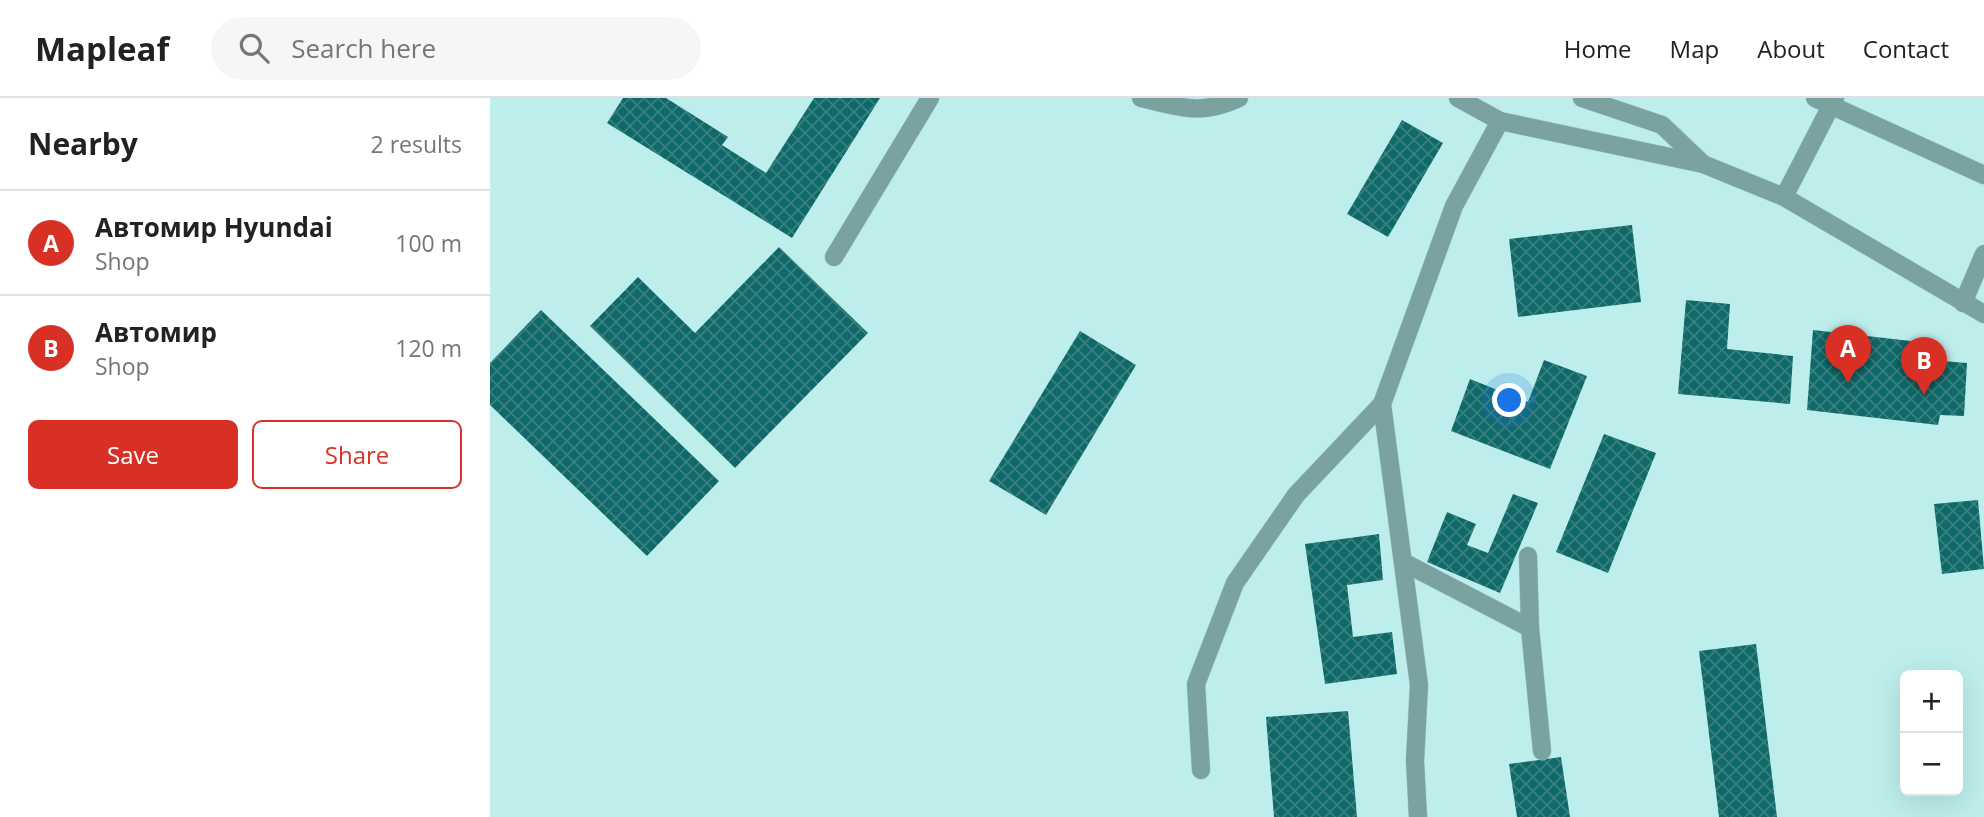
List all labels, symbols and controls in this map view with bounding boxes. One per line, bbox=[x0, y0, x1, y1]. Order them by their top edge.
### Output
search box bbox=[211, 17, 701, 80]
text: Mapleaf bbox=[35, 26, 169, 71]
icon: search bbox=[235, 29, 273, 67]
text: Search here bbox=[291, 30, 436, 66]
text: Home bbox=[1564, 32, 1632, 65]
text: Map bbox=[1670, 32, 1719, 65]
text: About bbox=[1757, 32, 1825, 65]
text: Contact bbox=[1863, 32, 1949, 65]
text: Nearby bbox=[28, 123, 138, 164]
text: 2 results bbox=[371, 128, 462, 160]
text: Автомир Hyundai bbox=[95, 209, 333, 245]
text: A bbox=[43, 227, 59, 259]
text: 100 m bbox=[395, 227, 462, 259]
text: Shop bbox=[95, 245, 150, 277]
text: Автомир bbox=[95, 314, 217, 350]
pin: A bbox=[1825, 325, 1871, 383]
text: B bbox=[43, 332, 59, 364]
text: 120 m bbox=[395, 332, 462, 364]
pin: B bbox=[1901, 337, 1947, 395]
text: Shop bbox=[95, 350, 150, 382]
your location bbox=[1492, 383, 1526, 417]
button: Save bbox=[28, 420, 238, 489]
button: Share bbox=[252, 420, 462, 489]
map controls bbox=[1900, 670, 1963, 796]
button: + bbox=[1900, 670, 1963, 733]
button: − bbox=[1900, 733, 1963, 796]

